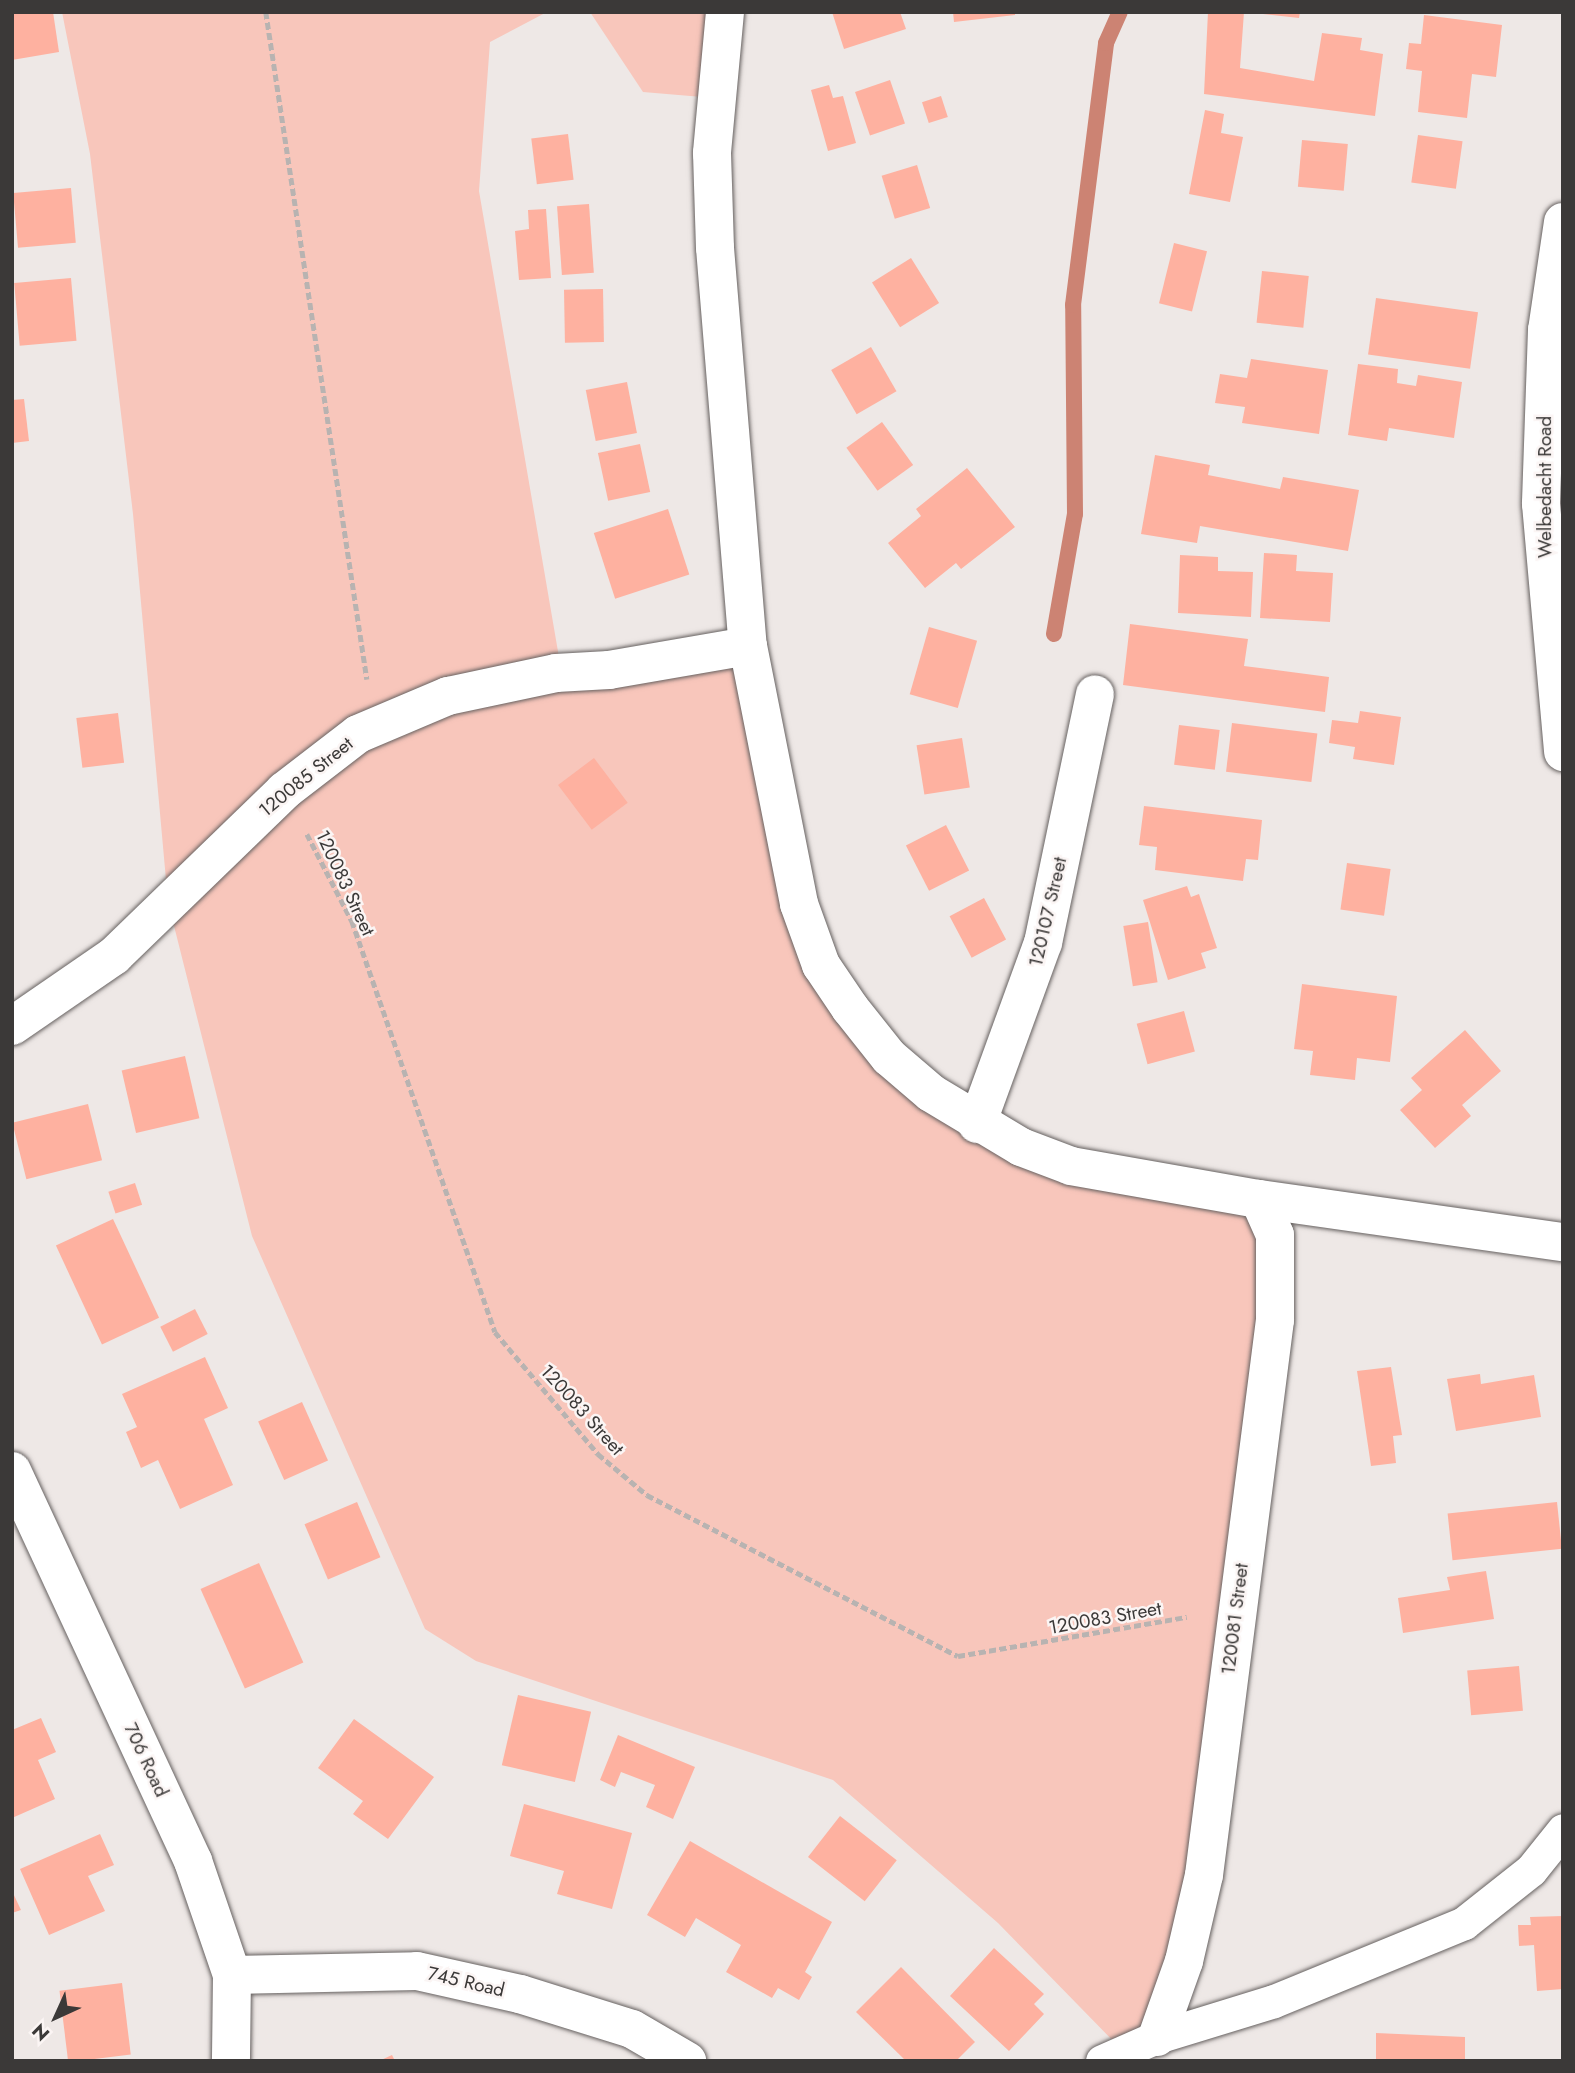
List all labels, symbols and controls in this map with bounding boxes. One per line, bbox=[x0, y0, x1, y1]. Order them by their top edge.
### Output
street label: Welbedacht Road bbox=[1534, 416, 1556, 558]
street label: 120085 Street bbox=[254, 732, 358, 822]
street label: 120083 Street bbox=[311, 827, 379, 939]
street label: 120107 Street bbox=[1024, 855, 1072, 969]
street label: 120083 Street bbox=[535, 1360, 629, 1460]
street label: 120081 Street bbox=[1217, 1562, 1253, 1676]
street label: 120083 Street bbox=[1047, 1597, 1163, 1639]
street label: 706 Road bbox=[119, 1719, 173, 1801]
street label: 745 Road bbox=[425, 1962, 507, 2002]
north arrow bbox=[21, 1982, 91, 2052]
text: N bbox=[26, 2017, 56, 2047]

